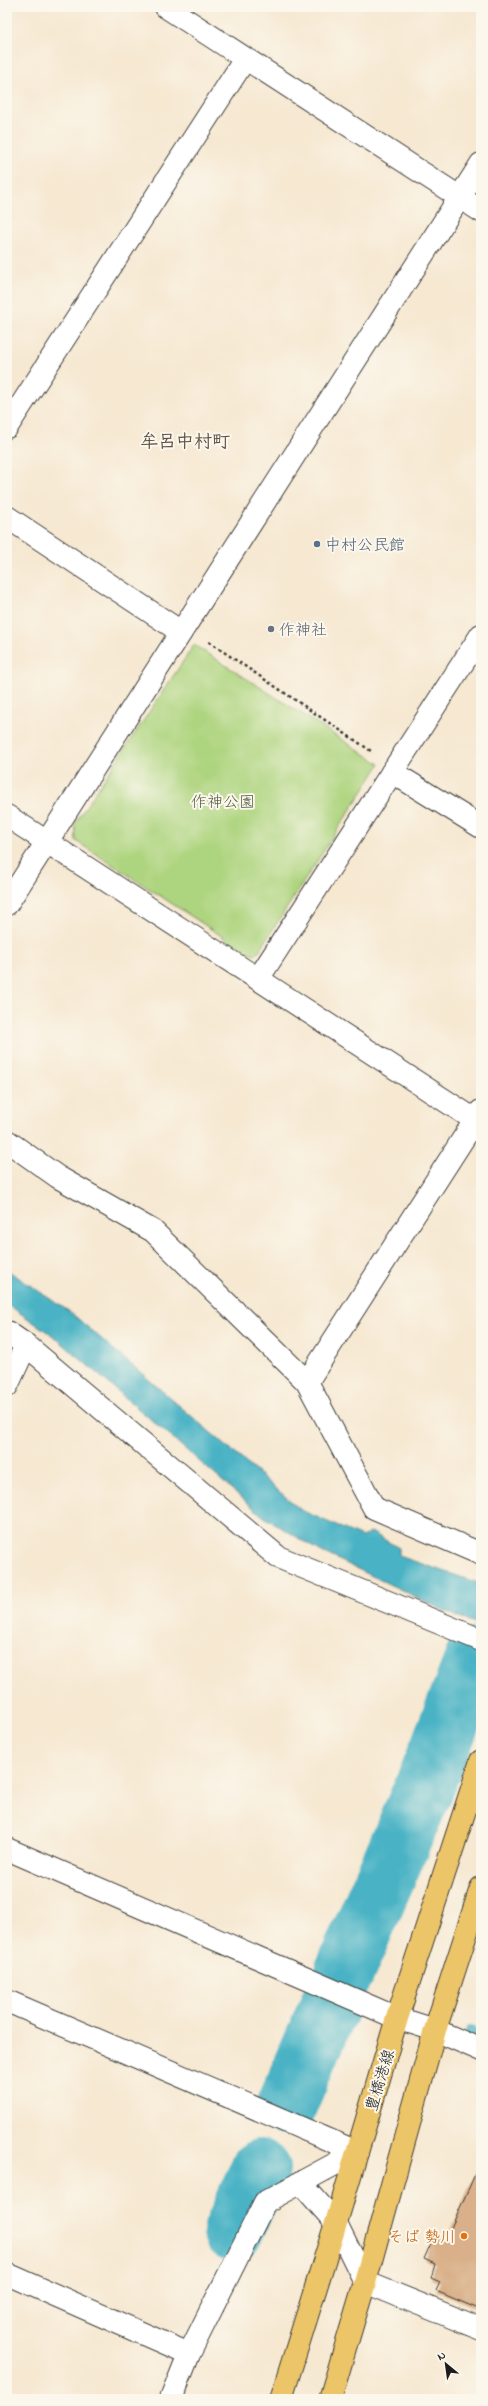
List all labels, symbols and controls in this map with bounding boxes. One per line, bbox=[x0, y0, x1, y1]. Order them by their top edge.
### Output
district label: 牟呂中村町 bbox=[140, 430, 230, 456]
place label: 中村公民館 bbox=[325, 534, 405, 558]
marker: 中村公民館 bbox=[312, 539, 322, 549]
place label: 作神社 bbox=[279, 619, 327, 643]
marker: 作神社 bbox=[266, 624, 276, 634]
park label: 作神公園 bbox=[191, 791, 255, 815]
street label: 豊橋港線 bbox=[360, 2046, 402, 2115]
place label: そば 勢川 bbox=[388, 2226, 456, 2250]
marker: そば 勢川 bbox=[459, 2231, 469, 2241]
north arrow bbox=[426, 2344, 466, 2384]
text: N bbox=[435, 2347, 449, 2365]

